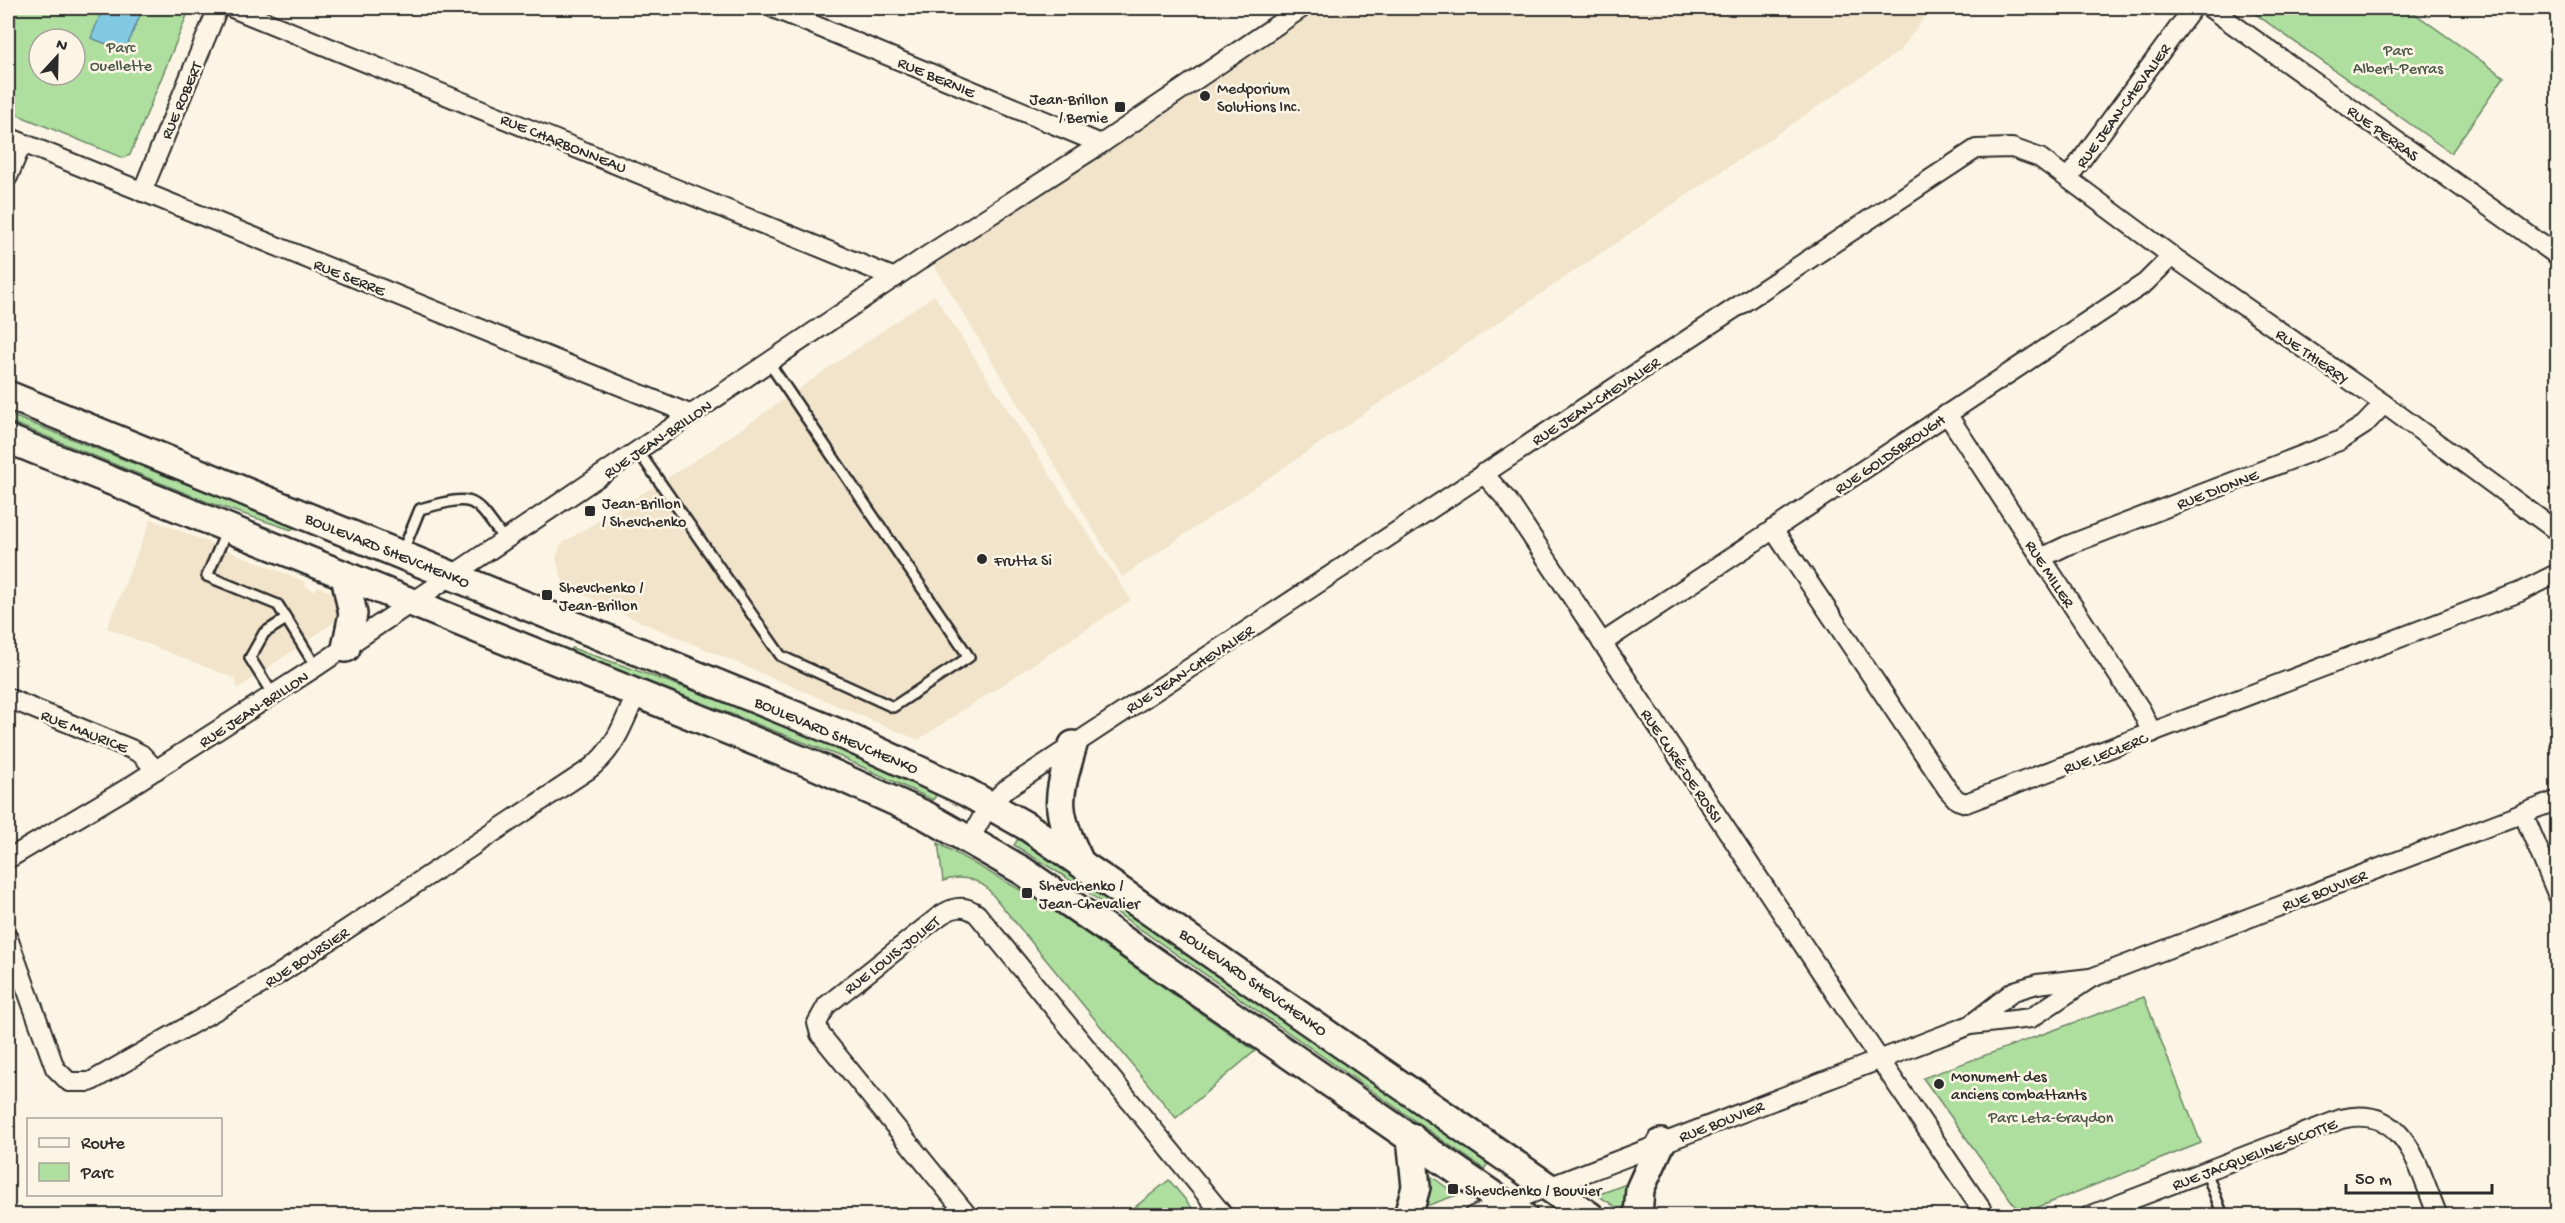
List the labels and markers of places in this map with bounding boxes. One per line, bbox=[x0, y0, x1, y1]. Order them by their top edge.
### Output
place label: Medporium Solutions Inc. bbox=[1217, 81, 1301, 118]
marker: Medporium Solutions Inc. bbox=[1198, 89, 1212, 103]
place label: Jean-Brillon / Bernie bbox=[1029, 92, 1109, 129]
marker: Jean-Brillon / Bernie bbox=[1113, 100, 1127, 114]
place label: Jean-Brillon / Shevchenko bbox=[602, 496, 686, 533]
marker: Jean-Brillon / Shevchenko bbox=[583, 504, 597, 518]
marker: Frutta Si bbox=[975, 552, 989, 566]
place label: Frutta Si bbox=[993, 553, 1052, 572]
place label: Shevchenko / Jean-Brillon bbox=[559, 580, 643, 617]
marker: Shevchenko / Jean-Brillon bbox=[540, 588, 554, 602]
place label: Shevchenko / Jean-Chevalier bbox=[1039, 878, 1141, 915]
marker: Shevchenko / Jean-Chevalier bbox=[1020, 886, 1034, 900]
place label: Monument des anciens combattants bbox=[1951, 1069, 2087, 1106]
marker: Monument des anciens combattants bbox=[1932, 1077, 1946, 1091]
marker: Shevchenko / Bouvier bbox=[1446, 1182, 1460, 1196]
place label: Shevchenko / Bouvier bbox=[1465, 1183, 1603, 1202]

